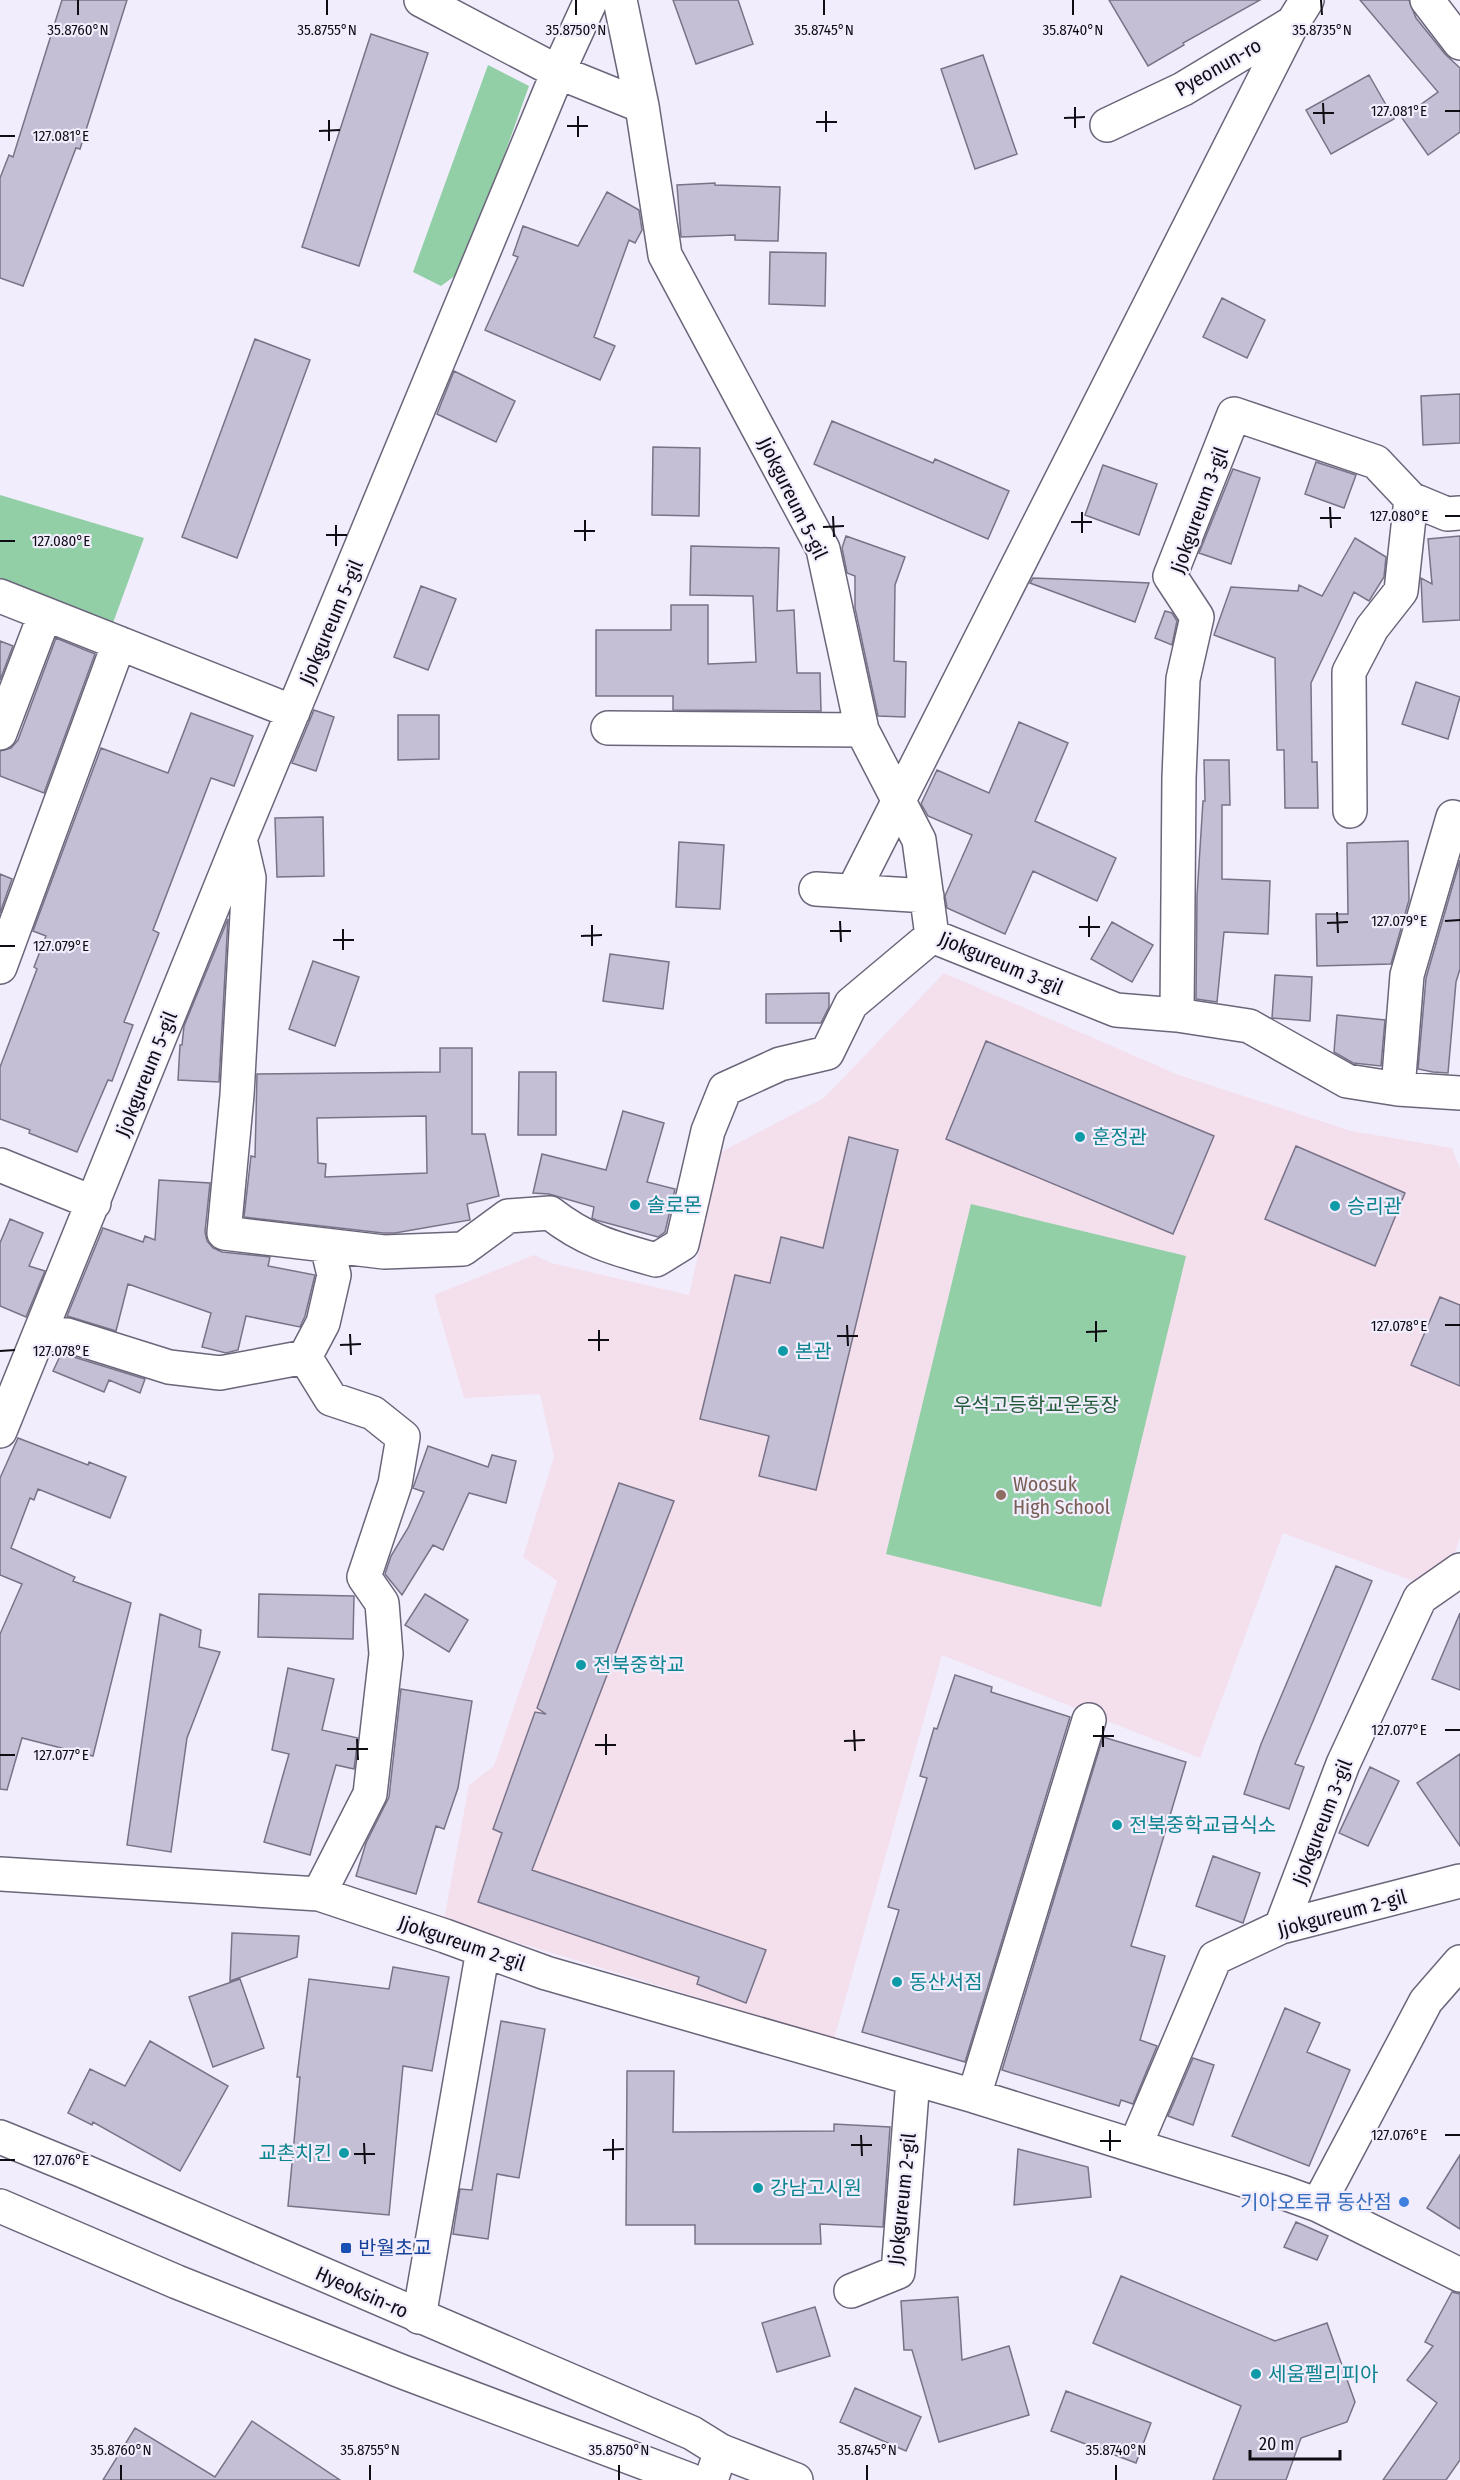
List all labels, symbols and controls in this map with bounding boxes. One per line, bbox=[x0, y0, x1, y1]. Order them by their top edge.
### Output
text: 35.8760°N bbox=[47, 21, 109, 39]
text: 35.8755°N bbox=[297, 21, 357, 39]
text: 35.8750°N bbox=[546, 21, 606, 39]
text: 35.8745°N bbox=[794, 21, 854, 39]
text: 35.8740°N bbox=[1043, 21, 1103, 39]
text: 35.8735°N bbox=[1292, 21, 1352, 39]
street label: Pyeonun-ro bbox=[1171, 33, 1265, 101]
text: 127.081°E bbox=[1371, 102, 1427, 120]
text: 127.081°E bbox=[33, 127, 89, 145]
street label: Jjokgureum 5-gil bbox=[753, 433, 833, 563]
street label: Jjokgureum 3-gil bbox=[1165, 443, 1233, 577]
text: 127.080°E bbox=[1370, 507, 1428, 525]
text: 127.080°E bbox=[32, 532, 90, 550]
street label: Jjokgureum 5-gil bbox=[294, 556, 368, 688]
text: 127.079°E bbox=[1371, 912, 1427, 930]
street label: Jjokgureum 3-gil bbox=[935, 926, 1067, 1000]
text: 127.079°E bbox=[33, 937, 89, 955]
street label: Jjokgureum 5-gil bbox=[110, 1008, 182, 1140]
place label: 훈정관 bbox=[1092, 1125, 1147, 1149]
marker: 훈정관 bbox=[1073, 1130, 1087, 1144]
place label: 솔로몬 bbox=[647, 1193, 702, 1217]
place label: 승리관 bbox=[1347, 1194, 1402, 1218]
marker: 솔로몬 bbox=[628, 1198, 642, 1212]
marker: 승리관 bbox=[1328, 1199, 1342, 1213]
text: 127.078°E bbox=[1371, 1317, 1427, 1335]
place label: 본관 bbox=[795, 1339, 832, 1363]
text: 127.078°E bbox=[33, 1342, 89, 1360]
marker: 본관 bbox=[776, 1344, 790, 1358]
park label: 우석고등학교운동장 bbox=[953, 1393, 1119, 1417]
place label: Woosuk High School bbox=[1013, 1472, 1110, 1519]
marker: Woosuk High School bbox=[994, 1488, 1008, 1502]
place label: 전북중학교 bbox=[593, 1653, 685, 1677]
marker: 전북중학교 bbox=[574, 1658, 588, 1672]
text: 127.077°E bbox=[1371, 1721, 1427, 1739]
text: 127.077°E bbox=[33, 1746, 89, 1764]
street label: Jjokgureum 3-gil bbox=[1287, 1756, 1357, 1888]
place label: 전북중학교급식소 bbox=[1129, 1813, 1276, 1837]
marker: 전북중학교급식소 bbox=[1110, 1818, 1124, 1832]
street label: Jjokgureum 2-gil bbox=[1275, 1884, 1409, 1942]
street label: Jjokgureum 2-gil bbox=[395, 1910, 529, 1976]
place label: 동산서점 bbox=[909, 1970, 983, 1994]
marker: 동산서점 bbox=[890, 1975, 904, 1989]
text: 127.076°E bbox=[1371, 2126, 1427, 2144]
street label: Jjokgureum 2-gil bbox=[883, 2132, 921, 2266]
place label: 교촌치킨 bbox=[258, 2141, 332, 2165]
marker: 교촌치킨 bbox=[337, 2146, 351, 2160]
text: 127.076°E bbox=[33, 2151, 89, 2169]
place label: 강남고시원 bbox=[770, 2176, 862, 2200]
marker: 강남고시원 bbox=[751, 2181, 765, 2195]
place label: 기아오토큐 동산점 bbox=[1240, 2190, 1392, 2214]
marker: 기아오토큐 동산점 bbox=[1397, 2195, 1411, 2209]
place label: 반월초교 bbox=[358, 2236, 432, 2260]
marker: 반월초교 bbox=[339, 2241, 353, 2255]
street label: Hyeoksin-ro bbox=[312, 2261, 412, 2323]
place label: 세움펠리피아 bbox=[1268, 2362, 1378, 2386]
marker: 세움펠리피아 bbox=[1249, 2367, 1263, 2381]
scale bar bbox=[1250, 2423, 1340, 2461]
text: 20 m bbox=[1259, 2433, 1294, 2455]
text: 35.8760°N bbox=[90, 2441, 152, 2459]
text: 35.8755°N bbox=[340, 2441, 400, 2459]
text: 35.8750°N bbox=[589, 2441, 649, 2459]
text: 35.8745°N bbox=[837, 2441, 897, 2459]
text: 35.8740°N bbox=[1086, 2441, 1146, 2459]

